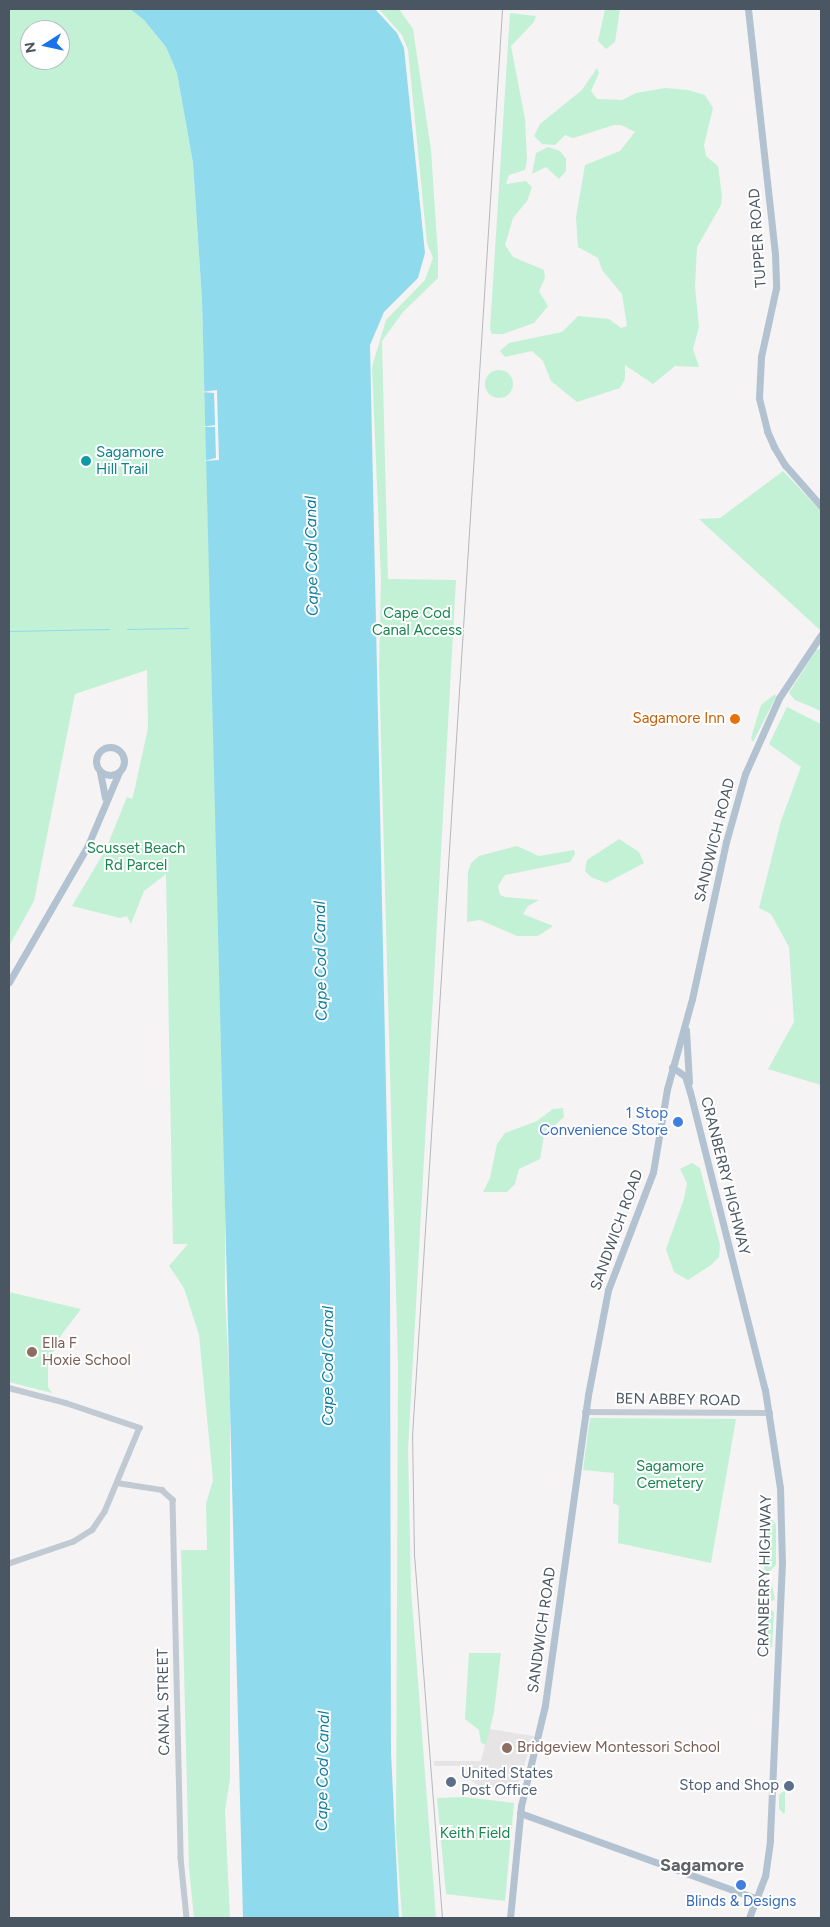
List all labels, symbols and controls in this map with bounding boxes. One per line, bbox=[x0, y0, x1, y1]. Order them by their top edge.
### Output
north arrow bbox=[20, 20, 70, 70]
text: N bbox=[21, 41, 40, 54]
street label: TUPPER ROAD bbox=[746, 188, 770, 288]
place label: Sagamore Hill Trail bbox=[96, 443, 164, 478]
marker: Sagamore Hill Trail bbox=[80, 455, 92, 467]
water label: Cape Cod Canal bbox=[301, 496, 323, 616]
park label: Cape Cod Canal Access bbox=[372, 604, 462, 639]
place label: Sagamore Inn bbox=[632, 710, 725, 728]
marker: Sagamore Inn bbox=[729, 713, 741, 725]
street label: SANDWICH ROAD bbox=[691, 776, 739, 904]
park label: Scusset Beach Rd Parcel bbox=[87, 839, 185, 874]
water label: Cape Cod Canal bbox=[310, 901, 332, 1021]
street label: CRANBERRY HIGHWAY bbox=[697, 1095, 753, 1257]
place label: 1 Stop Convenience Store bbox=[539, 1104, 668, 1139]
marker: 1 Stop Convenience Store bbox=[672, 1116, 684, 1128]
street label: SANDWICH ROAD bbox=[587, 1167, 647, 1293]
water label: Cape Cod Canal bbox=[318, 1306, 338, 1426]
place label: Ella F Hoxie School bbox=[42, 1334, 131, 1369]
marker: Ella F Hoxie School bbox=[26, 1346, 38, 1358]
street label: BEN ABBEY ROAD bbox=[615, 1390, 741, 1410]
park label: Sagamore Cemetery bbox=[636, 1457, 704, 1492]
street label: CRANBERRY HIGHWAY bbox=[755, 1495, 775, 1657]
street label: SANDWICH ROAD bbox=[524, 1566, 560, 1694]
street label: CANAL STREET bbox=[154, 1648, 174, 1756]
water label: Cape Cod Canal bbox=[312, 1711, 334, 1831]
place label: Bridgeview Montessori School bbox=[517, 1739, 720, 1757]
marker: Bridgeview Montessori School bbox=[501, 1742, 513, 1754]
place label: United States Post Office bbox=[461, 1764, 553, 1799]
marker: United States Post Office bbox=[445, 1776, 457, 1788]
place label: Stop and Shop bbox=[679, 1777, 779, 1795]
marker: Stop and Shop bbox=[783, 1780, 795, 1792]
park label: Keith Field bbox=[440, 1825, 510, 1843]
district label: Sagamore bbox=[660, 1854, 744, 1876]
marker: Blinds & Designs bbox=[735, 1879, 747, 1891]
place label: Blinds & Designs bbox=[686, 1893, 796, 1911]

